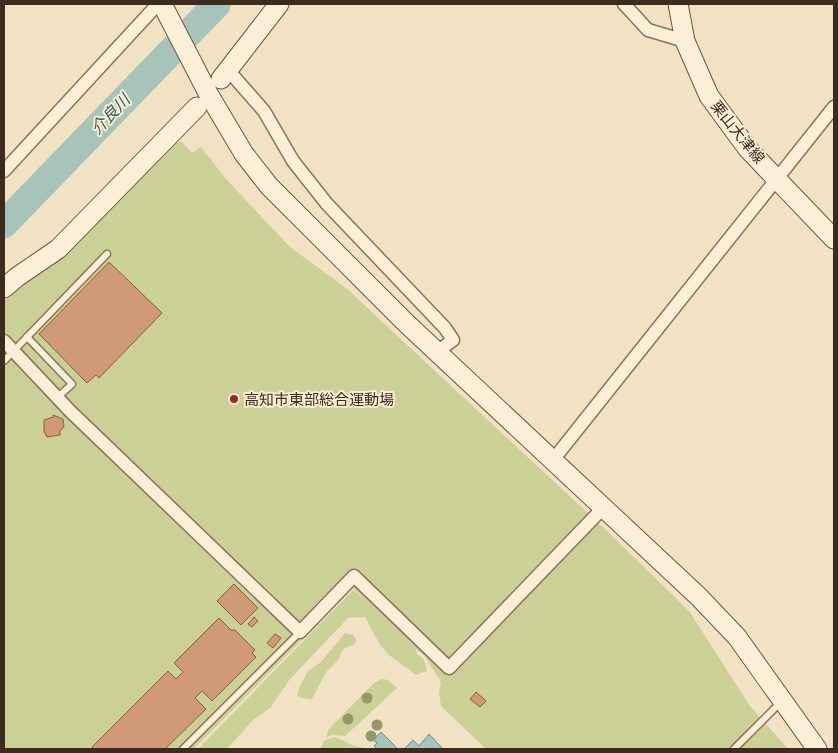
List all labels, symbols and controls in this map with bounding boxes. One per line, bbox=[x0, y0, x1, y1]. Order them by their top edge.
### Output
water label: 介良川 bbox=[85, 88, 136, 139]
street label: 栗山大津線 bbox=[706, 96, 770, 168]
place label: 高知市東部総合運動場 bbox=[244, 389, 394, 410]
marker: 高知市東部総合運動場 bbox=[228, 393, 240, 405]

